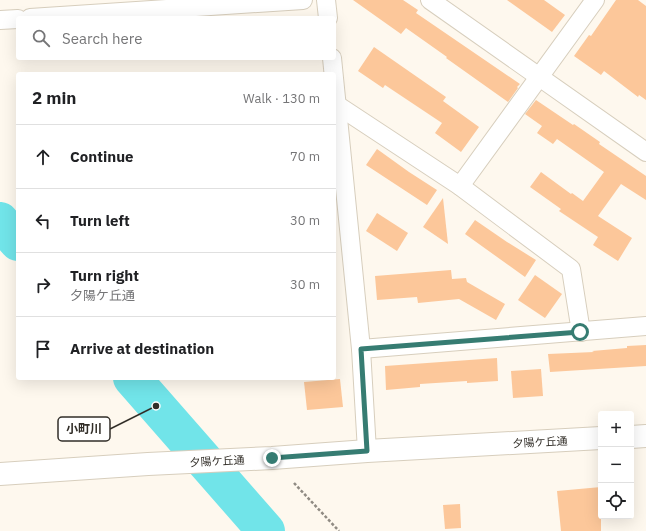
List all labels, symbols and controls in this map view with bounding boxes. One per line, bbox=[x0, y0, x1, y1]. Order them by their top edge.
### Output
search box bbox=[16, 16, 336, 60]
icon: search bbox=[30, 27, 52, 49]
text: Search here bbox=[62, 29, 142, 48]
text: 2 min bbox=[32, 87, 76, 109]
text: Walk · 130 m bbox=[243, 90, 320, 107]
icon: ahead bbox=[32, 146, 54, 168]
text: Continue bbox=[70, 147, 134, 166]
text: 70 m bbox=[290, 148, 320, 165]
icon: left bbox=[32, 210, 54, 232]
text: Turn left bbox=[70, 211, 130, 230]
text: 30 m bbox=[290, 212, 320, 229]
text: Turn right bbox=[70, 266, 139, 285]
icon: right bbox=[32, 274, 54, 296]
text: 30 m bbox=[290, 276, 320, 293]
text: 夕陽ケ丘通 bbox=[70, 287, 135, 304]
route start bbox=[571, 323, 589, 341]
icon: arrive bbox=[32, 338, 54, 360]
text: Arrive at destination bbox=[70, 339, 214, 358]
map controls bbox=[598, 411, 634, 519]
button: + bbox=[598, 411, 634, 447]
callout: 小町川 bbox=[58, 417, 110, 441]
text: 小町川 bbox=[66, 421, 102, 436]
street label: 夕陽ケ丘通 bbox=[512, 434, 568, 450]
button: − bbox=[598, 447, 634, 483]
route end bbox=[263, 449, 281, 467]
street label: 夕陽ケ丘通 bbox=[189, 453, 245, 469]
button: locate bbox=[598, 483, 634, 519]

